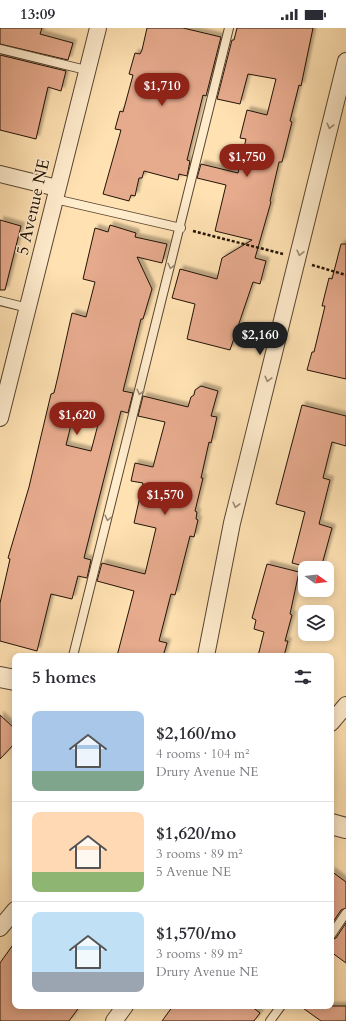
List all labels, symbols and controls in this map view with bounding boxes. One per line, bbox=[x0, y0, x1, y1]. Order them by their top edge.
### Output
text: 13:09 bbox=[20, 4, 55, 24]
pin: $1,710 bbox=[129, 73, 195, 107]
text: $1,710 bbox=[143, 77, 181, 95]
one-way arrow bbox=[326, 123, 335, 130]
pin: $1,750 bbox=[214, 144, 280, 178]
text: $1,750 bbox=[228, 148, 266, 166]
street label: 5 Avenue NE bbox=[11, 157, 55, 257]
one-way arrow bbox=[296, 250, 304, 256]
one-way arrow bbox=[167, 262, 176, 269]
pin: $2,160 bbox=[227, 322, 293, 356]
text: $2,160 bbox=[241, 326, 279, 344]
one-way arrow bbox=[265, 376, 273, 382]
one-way arrow bbox=[136, 388, 144, 395]
pin: $1,620 bbox=[44, 402, 110, 436]
text: $1,620 bbox=[58, 406, 96, 424]
pin: $1,570 bbox=[132, 482, 198, 516]
text: $1,570 bbox=[146, 486, 184, 504]
one-way arrow bbox=[233, 502, 241, 508]
one-way arrow bbox=[104, 514, 113, 521]
north arrow bbox=[298, 561, 334, 597]
map controls bbox=[298, 561, 334, 641]
button: layers bbox=[298, 605, 334, 641]
text: 5 homes bbox=[32, 666, 96, 689]
icon: filters bbox=[292, 666, 314, 688]
text: $2,160/mo bbox=[156, 722, 236, 745]
icon: home bbox=[64, 727, 112, 775]
text: 4 rooms · 104 m² bbox=[156, 745, 249, 763]
text: Drury Avenue NE bbox=[156, 763, 258, 781]
text: $1,620/mo bbox=[156, 822, 236, 845]
icon: home bbox=[64, 828, 112, 876]
text: 3 rooms · 89 m² bbox=[156, 845, 243, 863]
text: 5 Avenue NE bbox=[156, 863, 231, 881]
text: $1,570/mo bbox=[156, 922, 236, 945]
icon: home bbox=[64, 928, 112, 976]
text: 3 rooms · 89 m² bbox=[156, 945, 243, 963]
text: Drury Avenue NE bbox=[156, 963, 258, 981]

